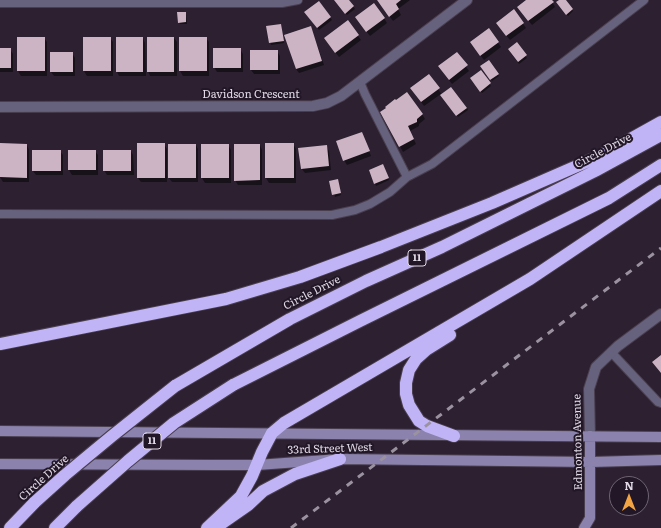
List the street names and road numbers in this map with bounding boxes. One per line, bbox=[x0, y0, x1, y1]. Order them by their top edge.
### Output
street label: Davidson Crescent bbox=[202, 88, 300, 102]
street label: Circle Drive bbox=[572, 131, 634, 171]
road number: 11 bbox=[408, 250, 426, 266]
street label: Circle Drive bbox=[281, 273, 343, 313]
street label: Edmonton Avenue bbox=[571, 394, 585, 490]
road number: 11 bbox=[143, 433, 161, 449]
street label: 33rd Street West bbox=[287, 441, 373, 457]
street label: Circle Drive bbox=[16, 452, 72, 504]

